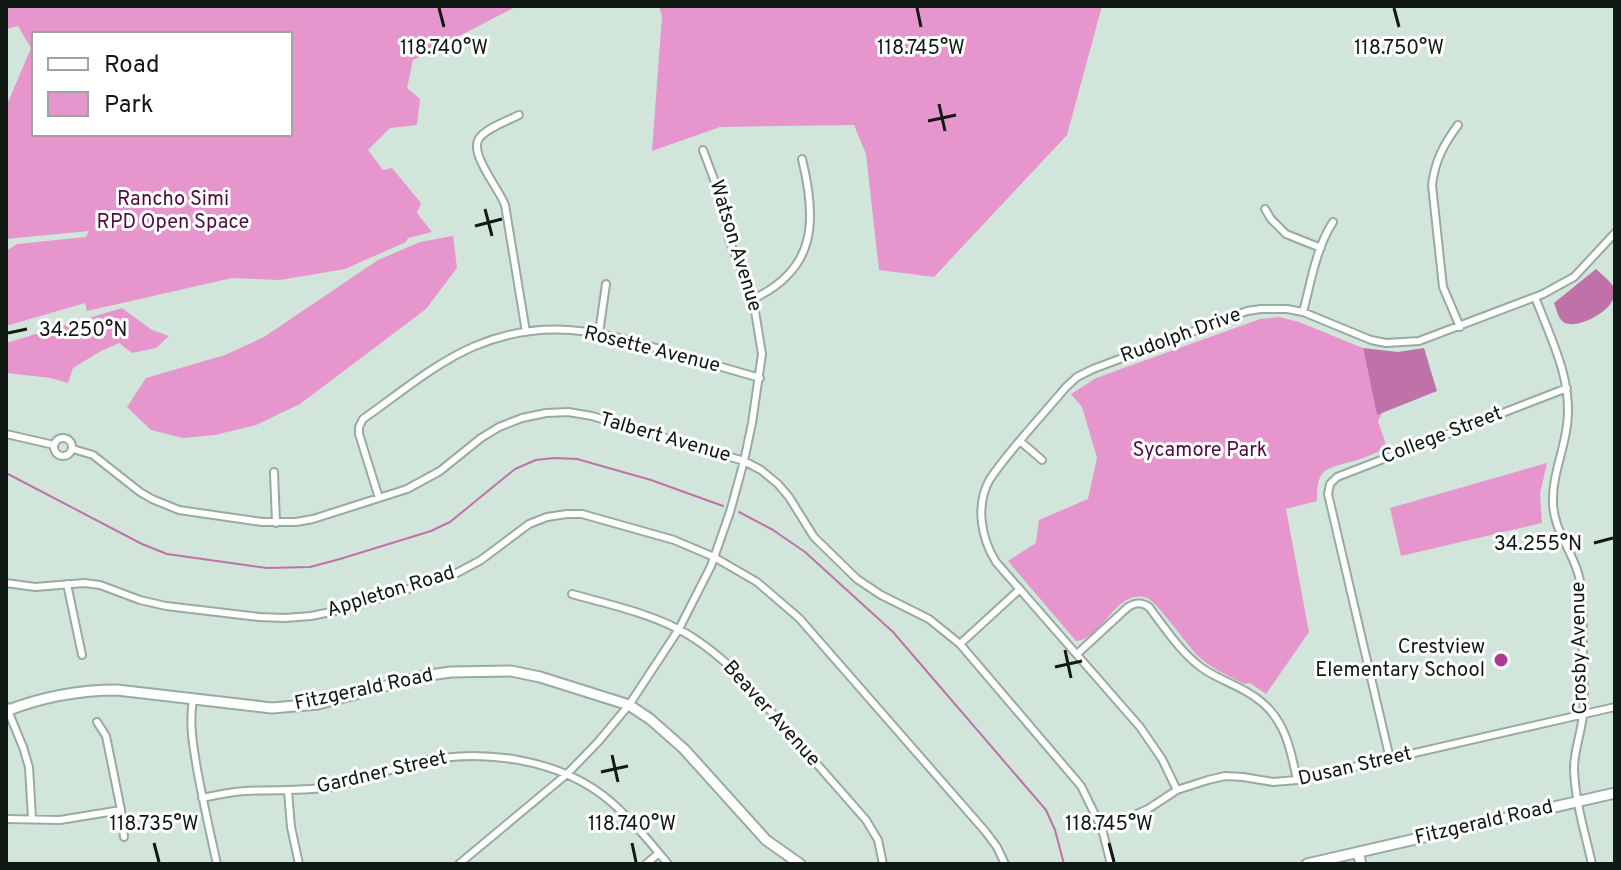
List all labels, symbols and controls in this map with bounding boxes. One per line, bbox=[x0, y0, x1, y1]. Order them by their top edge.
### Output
legend bbox=[32, 32, 292, 136]
text: 118.740°W bbox=[400, 36, 488, 62]
text: 118.745°W bbox=[877, 36, 965, 62]
text: 118.750°W bbox=[1354, 36, 1444, 62]
text: Road bbox=[104, 51, 160, 81]
text: Park bbox=[104, 91, 154, 121]
street label: Watson Avenue bbox=[703, 177, 767, 315]
park label: Rancho Simi RPD Open Space bbox=[97, 187, 249, 236]
street label: Rudolph Drive bbox=[1117, 302, 1245, 370]
text: 34.250°N bbox=[39, 318, 127, 344]
street label: Rosette Avenue bbox=[581, 320, 723, 380]
street label: College Street bbox=[1378, 401, 1506, 471]
street label: Talbert Avenue bbox=[597, 407, 733, 469]
park label: Sycamore Park bbox=[1133, 438, 1267, 464]
text: 34.255°N bbox=[1494, 532, 1582, 558]
street label: Appleton Road bbox=[324, 560, 458, 624]
street label: Crosby Avenue bbox=[1566, 581, 1594, 715]
place label: Crestview Elementary School bbox=[1315, 635, 1485, 684]
marker: Crestview Elementary School bbox=[1492, 651, 1510, 669]
street label: Beaver Avenue bbox=[716, 655, 826, 773]
street label: Fitzgerald Road bbox=[292, 663, 436, 717]
street label: Dusan Street bbox=[1296, 741, 1414, 793]
street label: Gardner Street bbox=[314, 745, 450, 801]
street label: Fitzgerald Road bbox=[1412, 794, 1556, 852]
text: 118.735°W bbox=[109, 812, 199, 838]
text: 118.740°W bbox=[588, 812, 676, 838]
text: 118.745°W bbox=[1065, 812, 1153, 838]

